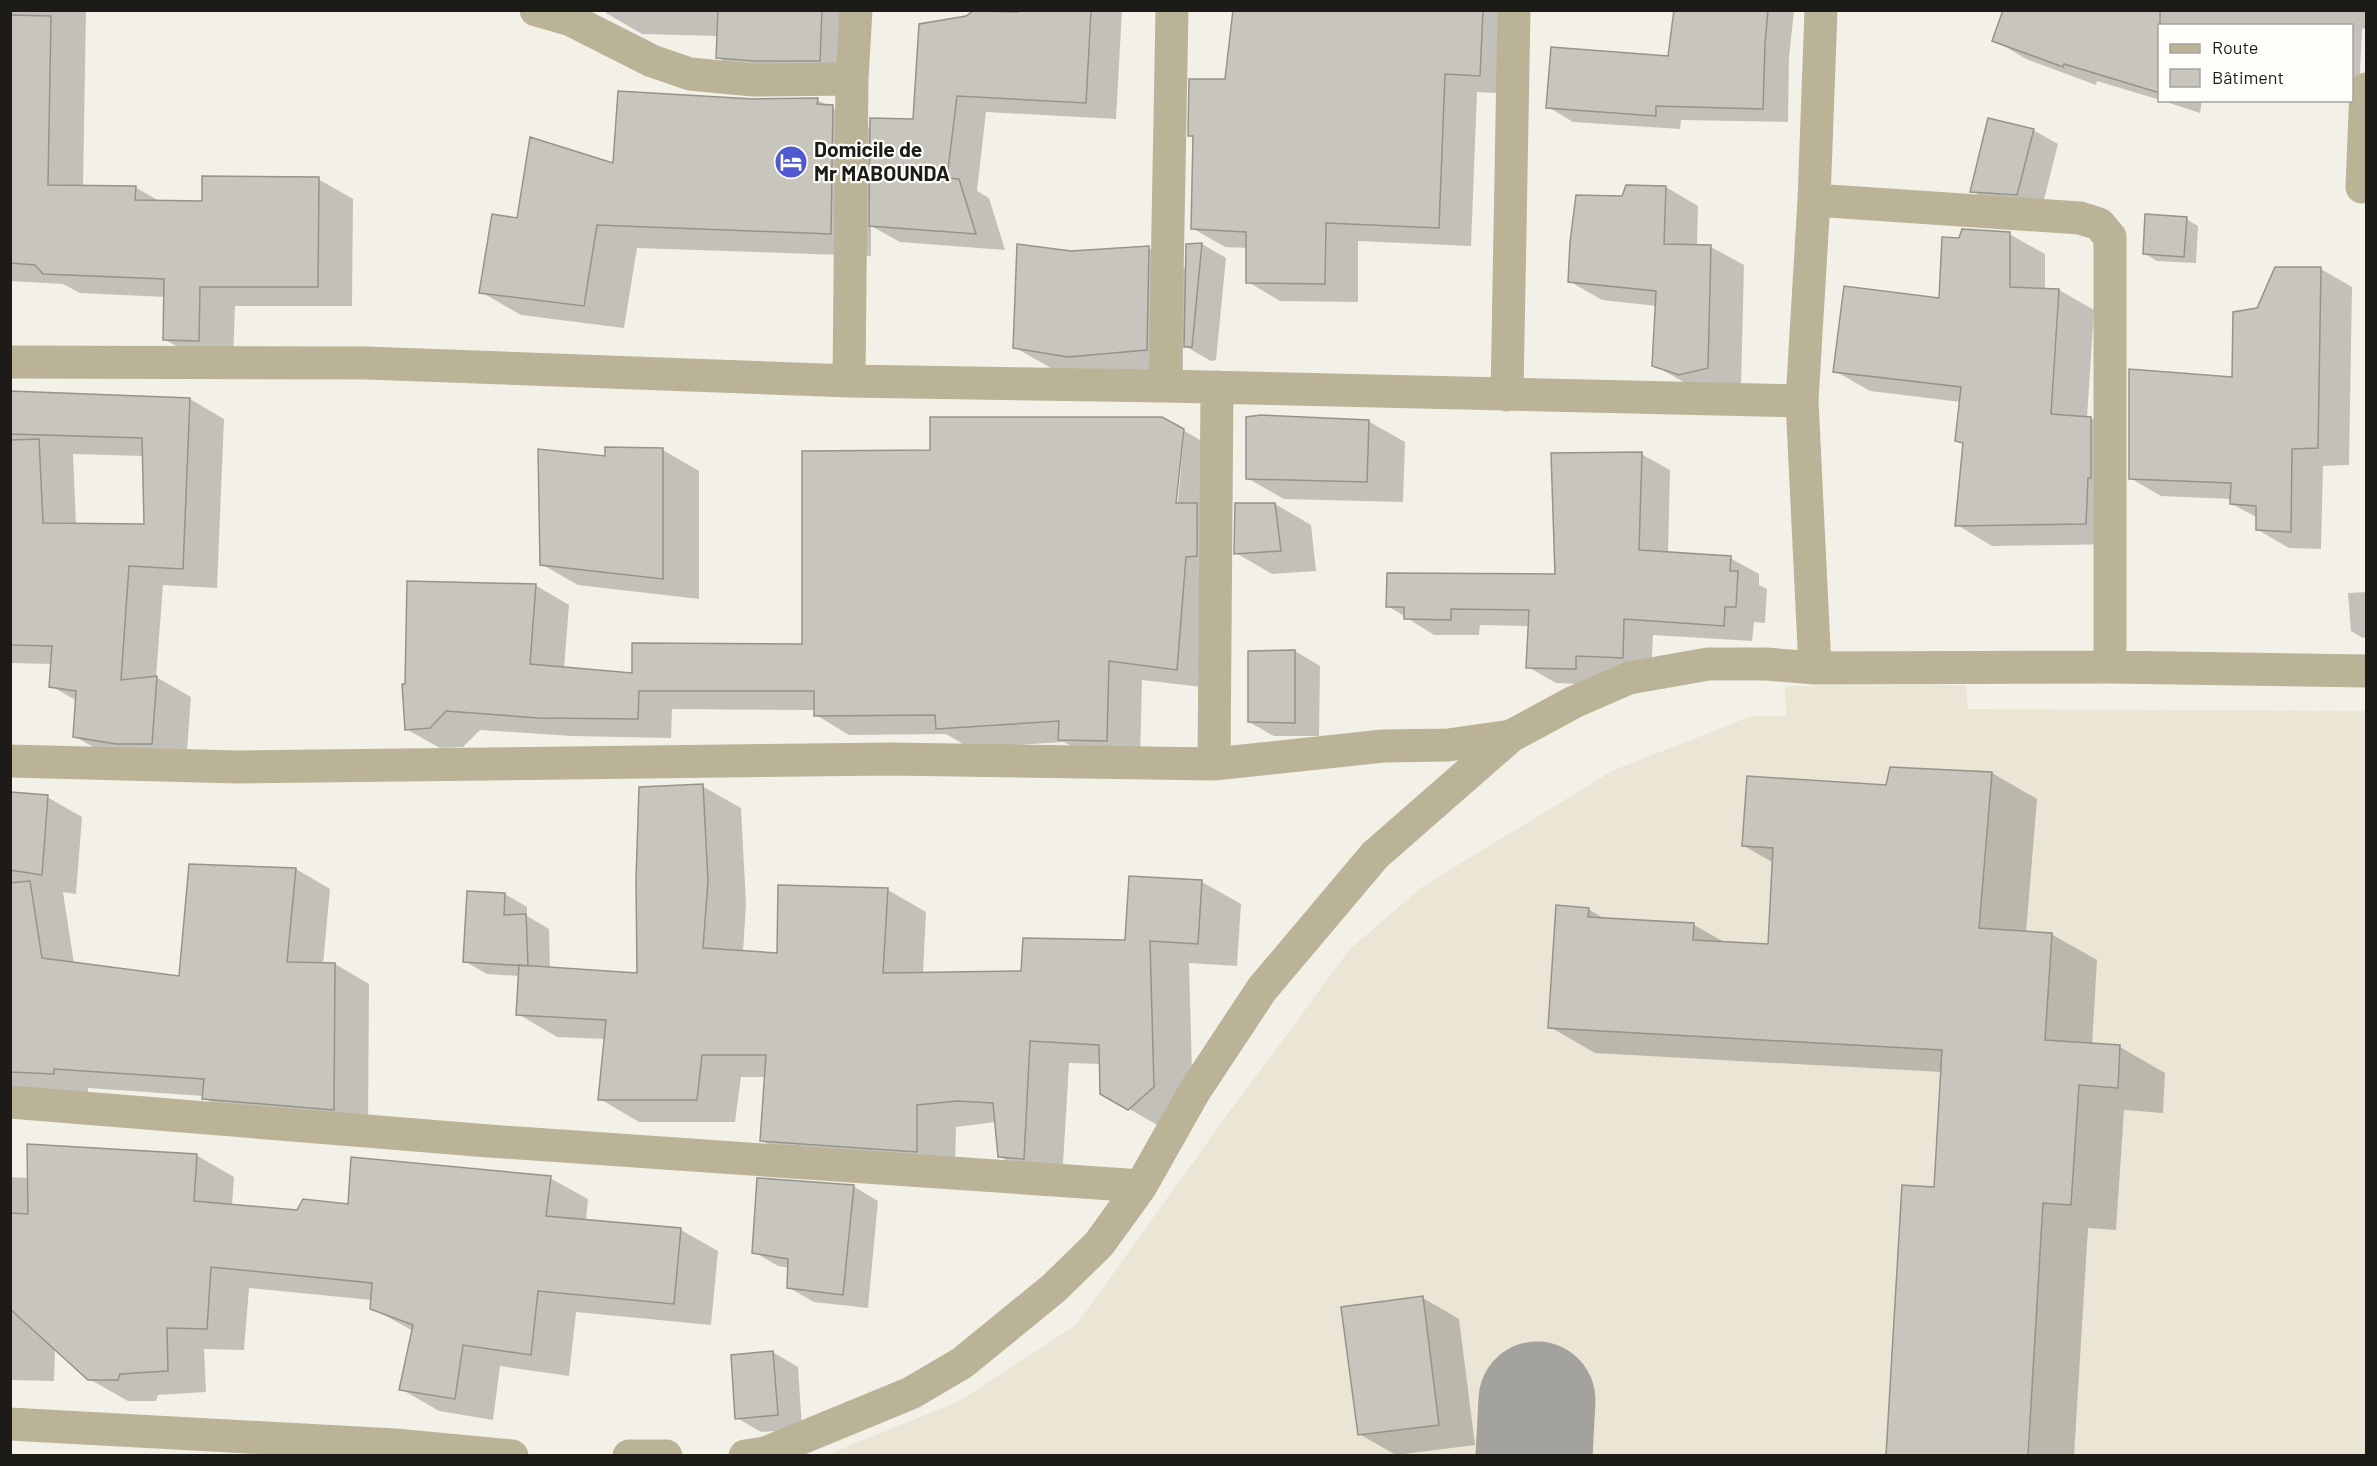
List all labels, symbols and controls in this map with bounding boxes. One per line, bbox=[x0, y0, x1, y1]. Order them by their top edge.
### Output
legend bbox=[2158, 24, 2353, 102]
text: Route bbox=[2212, 36, 2258, 58]
text: Bâtiment bbox=[2212, 66, 2284, 88]
place label: Domicile de Mr MABOUNDA bbox=[814, 136, 950, 185]
hotel icon: Domicile de Mr MABOUNDA bbox=[773, 144, 809, 180]

